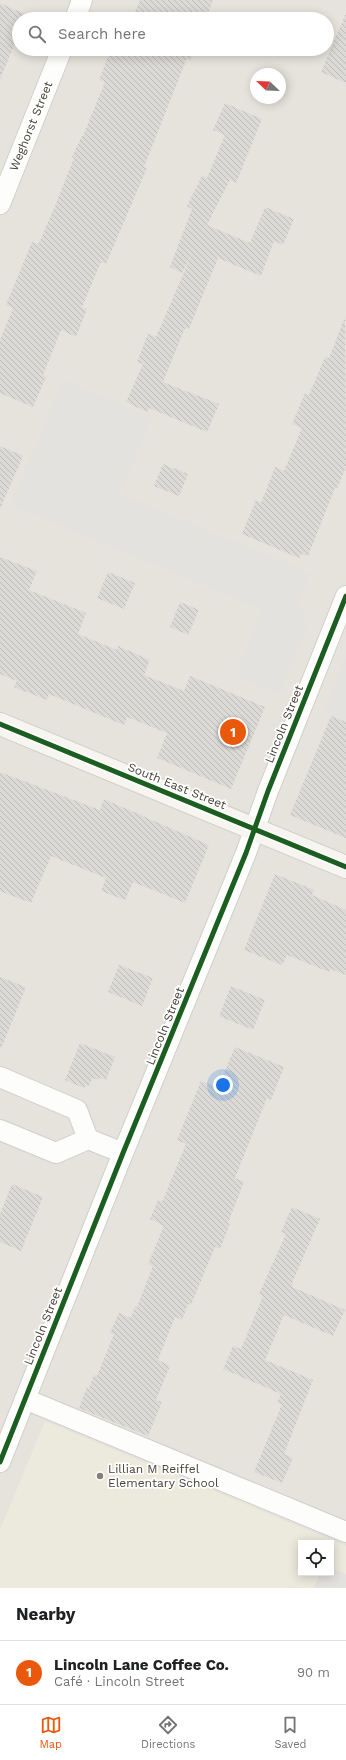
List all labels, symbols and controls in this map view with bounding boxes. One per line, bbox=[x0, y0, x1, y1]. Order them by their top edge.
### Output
search box bbox=[12, 12, 334, 56]
icon: search bbox=[26, 23, 48, 45]
text: Search here bbox=[58, 25, 146, 43]
north arrow bbox=[250, 68, 286, 104]
street label: Weghorst Street bbox=[7, 79, 55, 173]
street label: Lincoln Street bbox=[262, 683, 306, 765]
pin: 1 bbox=[220, 717, 246, 747]
street label: South East Street bbox=[126, 760, 228, 812]
street label: Lincoln Street bbox=[143, 985, 187, 1067]
your location bbox=[213, 1075, 233, 1095]
street label: Lincoln Street bbox=[21, 1285, 65, 1367]
place label: Lillian M Reiffel Elementary School bbox=[108, 1462, 219, 1490]
marker: Lillian M Reiffel Elementary School bbox=[95, 1471, 105, 1481]
map controls bbox=[298, 1540, 334, 1576]
button: locate bbox=[298, 1540, 334, 1576]
text: Nearby bbox=[16, 1604, 75, 1624]
text: Lincoln Lane Coffee Co. bbox=[54, 1656, 229, 1674]
text: 1 bbox=[26, 1665, 32, 1680]
text: 90 m bbox=[297, 1665, 330, 1680]
text: Café · Lincoln Street bbox=[54, 1674, 184, 1689]
tab: Map bbox=[40, 1714, 62, 1751]
tab: Directions bbox=[141, 1714, 195, 1751]
tab: Saved bbox=[274, 1714, 306, 1751]

